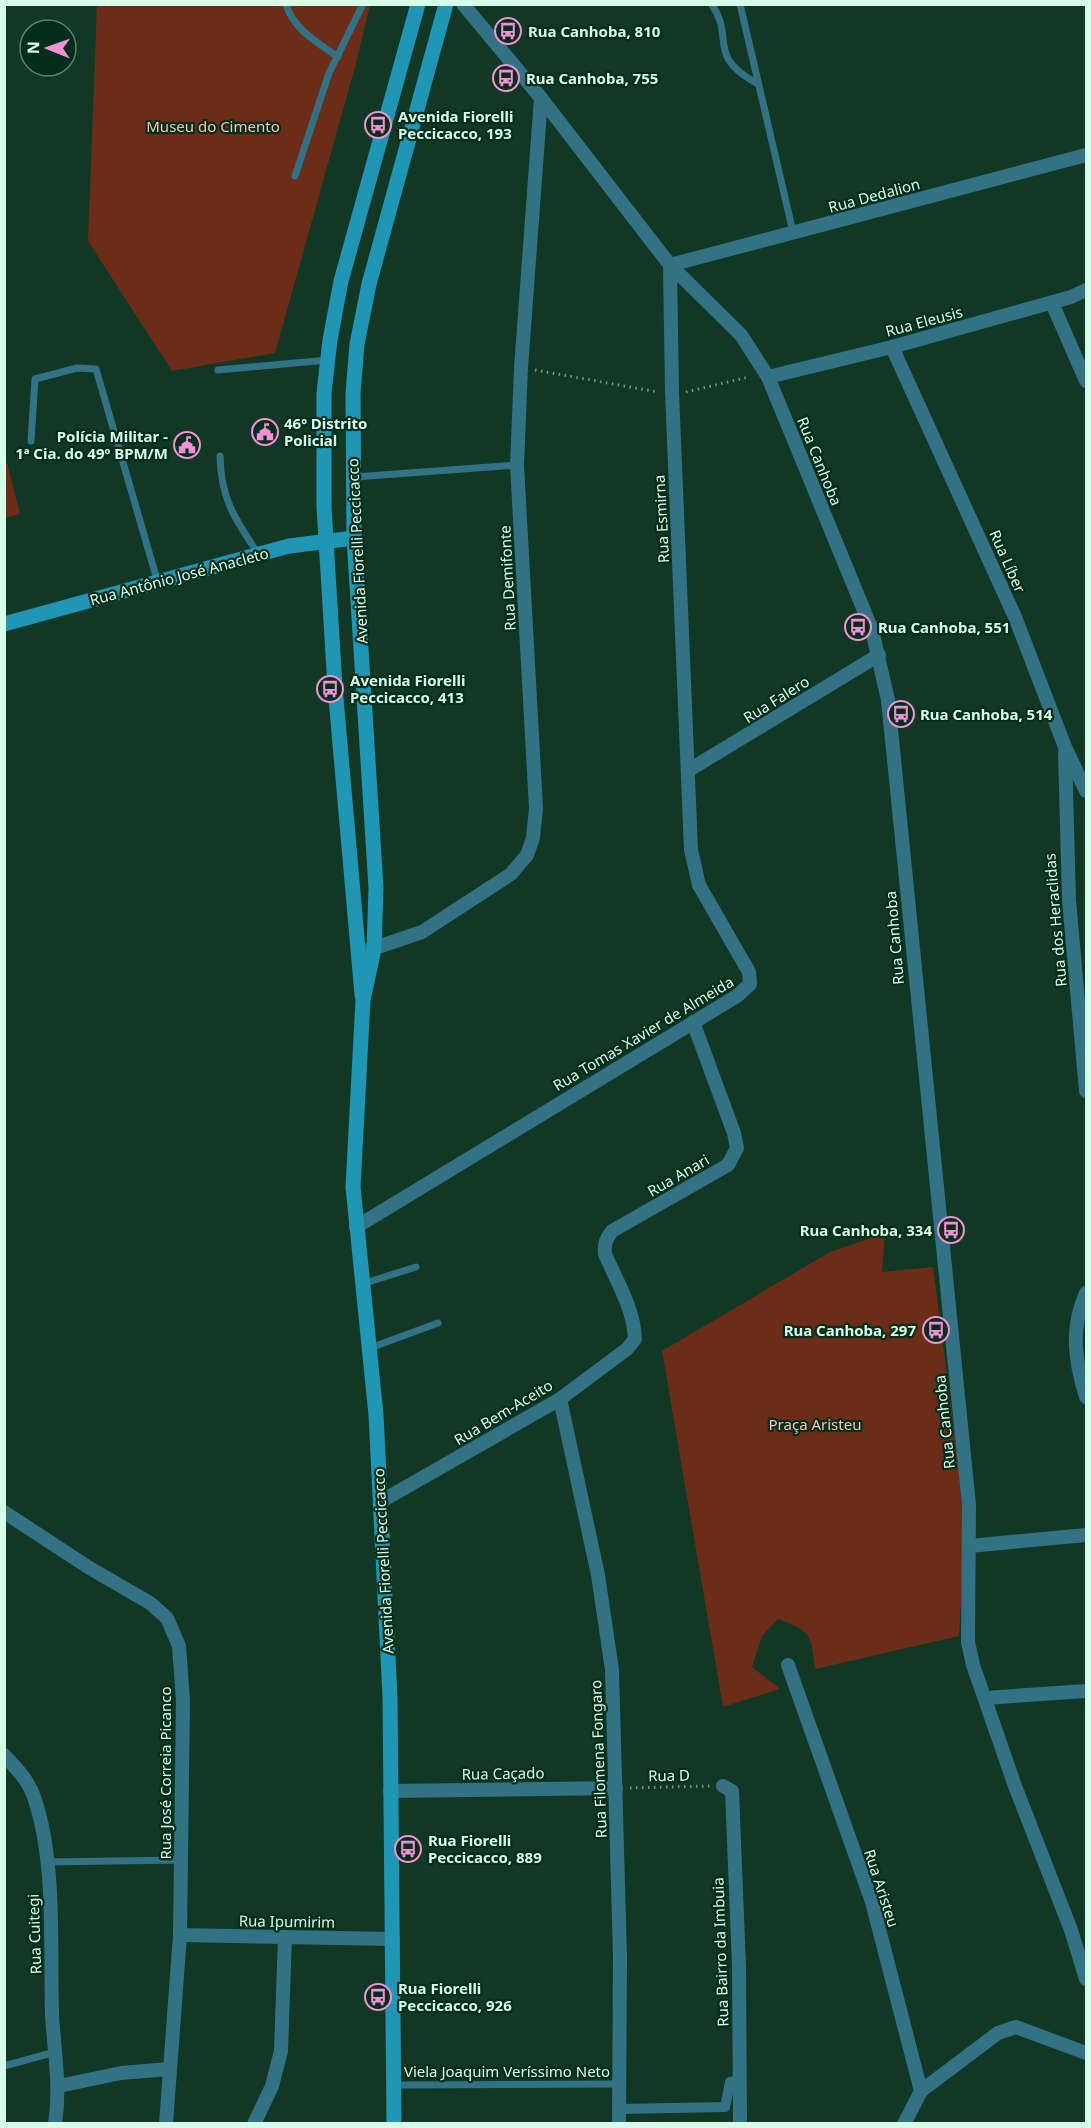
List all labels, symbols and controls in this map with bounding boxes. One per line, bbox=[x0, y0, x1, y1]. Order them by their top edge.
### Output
bus stop icon: Rua Canhoba, 810 bbox=[493, 16, 523, 46]
north arrow bbox=[18, 18, 78, 78]
place label: Rua Canhoba, 810 bbox=[528, 21, 661, 41]
text: N bbox=[22, 41, 44, 54]
bus stop icon: Rua Canhoba, 755 bbox=[491, 63, 521, 93]
place label: Rua Canhoba, 755 bbox=[526, 68, 658, 88]
place label: Avenida Fiorelli Peccicacco, 193 bbox=[398, 106, 513, 143]
bus stop icon: Avenida Fiorelli Peccicacco, 193 bbox=[363, 110, 393, 140]
park label: Museu do Cimento bbox=[146, 116, 280, 136]
street label: Rua Dedalion bbox=[826, 173, 922, 217]
street label: Rua Eleusis bbox=[883, 301, 965, 341]
place label: 46º Distrito Policial bbox=[284, 413, 367, 450]
street label: Rua Canhoba bbox=[793, 414, 847, 508]
public building icon: 46º Distrito Policial bbox=[250, 417, 280, 447]
place label: Polícia Militar - 1ª Cia. do 49º BPM/M bbox=[15, 426, 168, 463]
public building icon: Polícia Militar - 1ª Cia. do 49º BPM/M bbox=[172, 430, 202, 460]
street label: Avenida Fiorelli Peccicacco bbox=[342, 458, 372, 644]
street label: Rua Esmirna bbox=[649, 474, 673, 564]
street label: Rua Demifonte bbox=[494, 525, 520, 631]
street label: Rua Líber bbox=[985, 527, 1031, 595]
street label: Rua Antônio José Anacleto bbox=[87, 542, 271, 610]
bus stop icon: Rua Canhoba, 551 bbox=[843, 612, 873, 642]
place label: Rua Canhoba, 551 bbox=[878, 617, 1010, 637]
place label: Avenida Fiorelli Peccicacco, 413 bbox=[350, 670, 465, 707]
street label: Rua Falero bbox=[739, 671, 813, 727]
bus stop icon: Avenida Fiorelli Peccicacco, 413 bbox=[315, 674, 345, 704]
bus stop icon: Rua Canhoba, 514 bbox=[886, 699, 916, 729]
place label: Rua Canhoba, 514 bbox=[920, 704, 1053, 724]
street label: Rua dos Heraclidas bbox=[1039, 852, 1071, 988]
street label: Rua Canhoba bbox=[880, 890, 908, 986]
street label: Rua Tomas Xavier de Almeida bbox=[549, 971, 737, 1095]
street label: Rua Anari bbox=[643, 1149, 713, 1201]
bus stop icon: Rua Canhoba, 334 bbox=[936, 1215, 966, 1245]
place label: Rua Canhoba, 334 bbox=[800, 1220, 932, 1240]
bus stop icon: Rua Canhoba, 297 bbox=[921, 1315, 951, 1345]
place label: Rua Canhoba, 297 bbox=[784, 1320, 916, 1340]
street label: Rua Canhoba bbox=[929, 1374, 959, 1470]
street label: Rua Bem-Aceito bbox=[450, 1375, 556, 1449]
park label: Praça Aristeu bbox=[769, 1414, 861, 1434]
street label: Avenida Fiorelli Peccicacco bbox=[368, 1468, 398, 1654]
street label: Rua Filomena Fongaro bbox=[585, 1680, 611, 1838]
street label: Rua José Correia Picanco bbox=[155, 1686, 175, 1860]
street label: Rua Caçado bbox=[461, 1762, 545, 1784]
street label: Rua D bbox=[648, 1765, 690, 1785]
place label: Rua Fiorelli Peccicacco, 889 bbox=[428, 1830, 542, 1867]
bus stop icon: Rua Fiorelli Peccicacco, 889 bbox=[393, 1834, 423, 1864]
street label: Rua Aristeu bbox=[860, 1846, 904, 1930]
street label: Rua Bairro da Imbuia bbox=[707, 1877, 733, 2027]
street label: Rua Cuitegi bbox=[23, 1893, 45, 1975]
street label: Rua Ipumirim bbox=[239, 1910, 335, 1932]
place label: Rua Fiorelli Peccicacco, 926 bbox=[398, 1978, 512, 2015]
bus stop icon: Rua Fiorelli Peccicacco, 926 bbox=[363, 1982, 393, 2012]
street label: Viela Joaquim Veríssimo Neto bbox=[404, 2061, 610, 2081]

